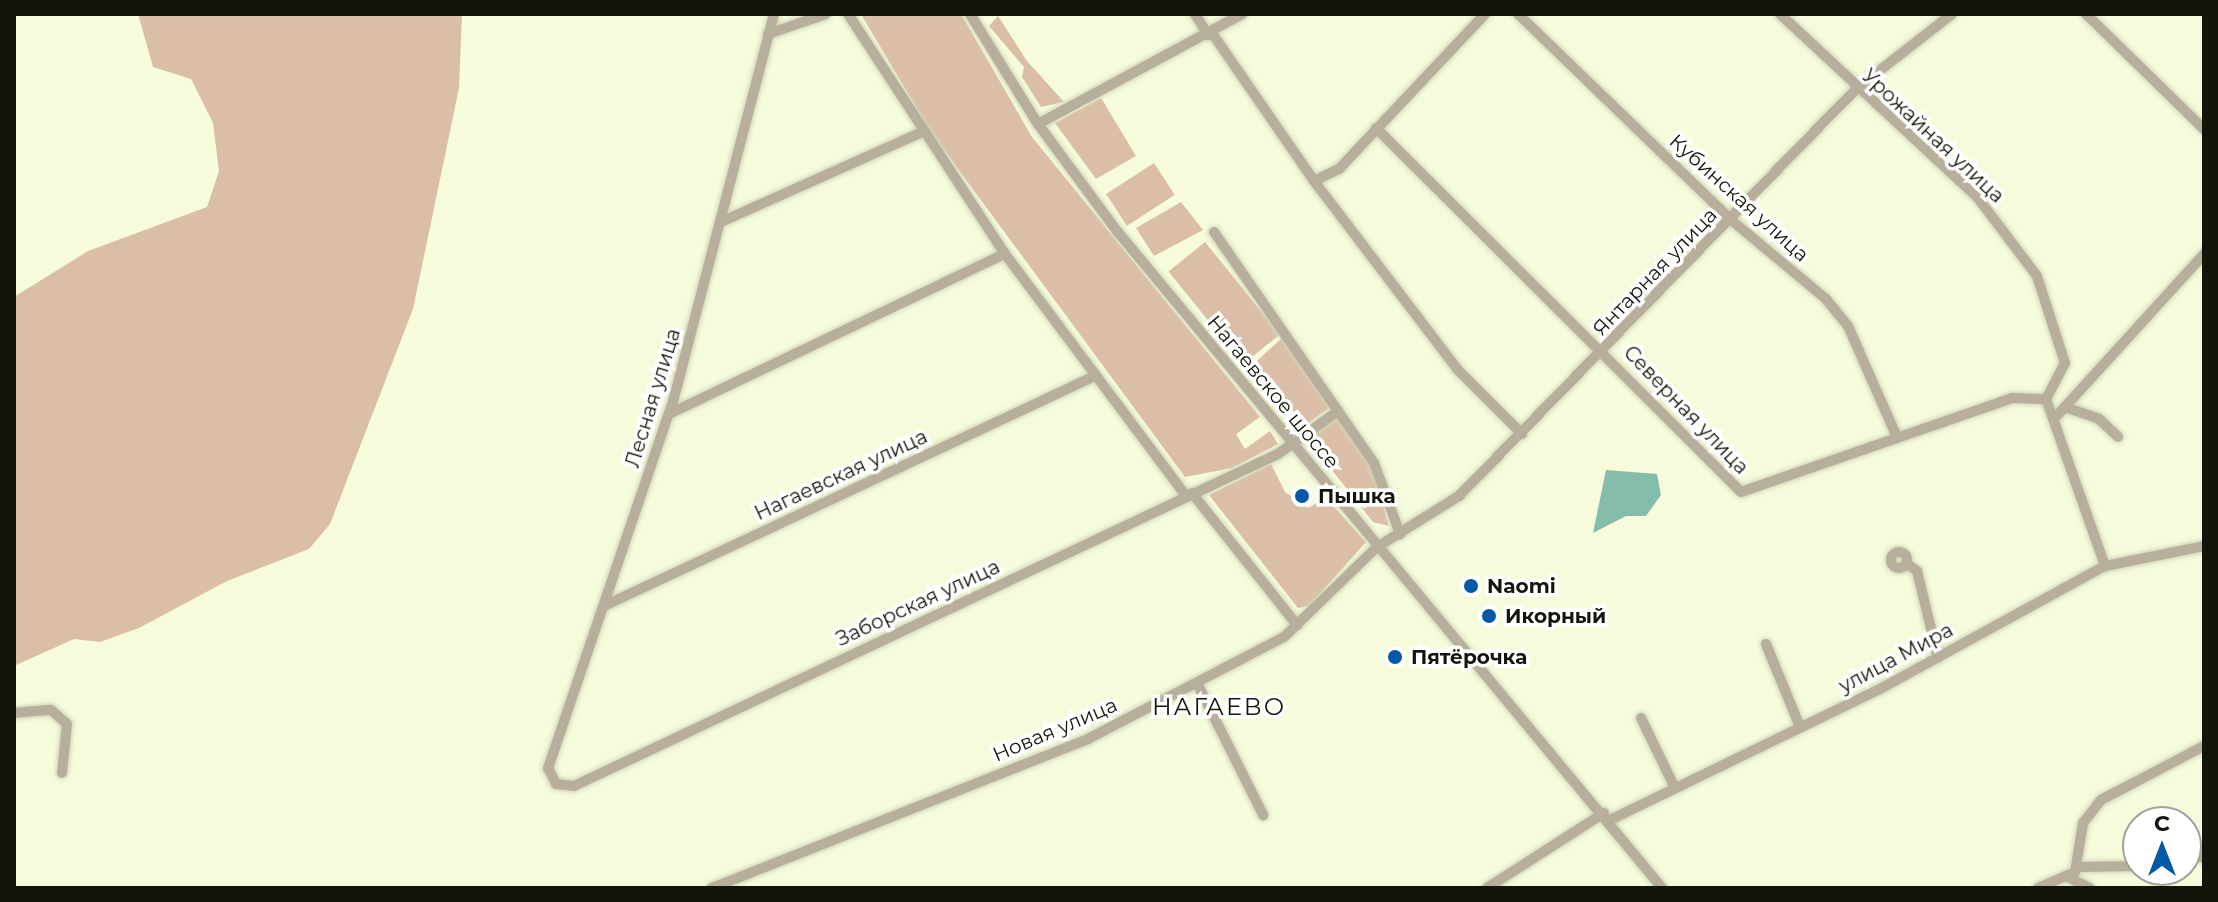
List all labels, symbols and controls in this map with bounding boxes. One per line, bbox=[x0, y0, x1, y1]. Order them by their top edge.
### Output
street label: Урожайная улица bbox=[1857, 64, 2009, 208]
street label: Кубинская улица bbox=[1664, 129, 1814, 267]
street label: Янтарная улица bbox=[1588, 203, 1722, 341]
street label: Нагаевское шоссе bbox=[1202, 311, 1344, 473]
street label: Лесная улица bbox=[620, 326, 686, 470]
street label: Северная улица bbox=[1619, 341, 1753, 479]
street label: Нагаевская улица bbox=[751, 424, 931, 526]
place label: Пышка bbox=[1318, 484, 1396, 508]
marker: Пышка bbox=[1293, 487, 1311, 505]
street label: Заборская улица bbox=[832, 555, 1004, 651]
place label: Naomi bbox=[1487, 574, 1556, 598]
marker: Naomi bbox=[1462, 577, 1480, 595]
place label: Икорный bbox=[1505, 604, 1606, 628]
marker: Икорный bbox=[1480, 607, 1498, 625]
street label: улица Мира bbox=[1835, 618, 1957, 698]
place label: Пятёрочка bbox=[1411, 645, 1527, 669]
marker: Пятёрочка bbox=[1386, 648, 1404, 666]
street label: Новая улица bbox=[989, 693, 1121, 767]
district label: НАГАЕВО bbox=[1152, 693, 1286, 721]
north arrow bbox=[2122, 806, 2202, 886]
text: С bbox=[2154, 810, 2170, 837]

